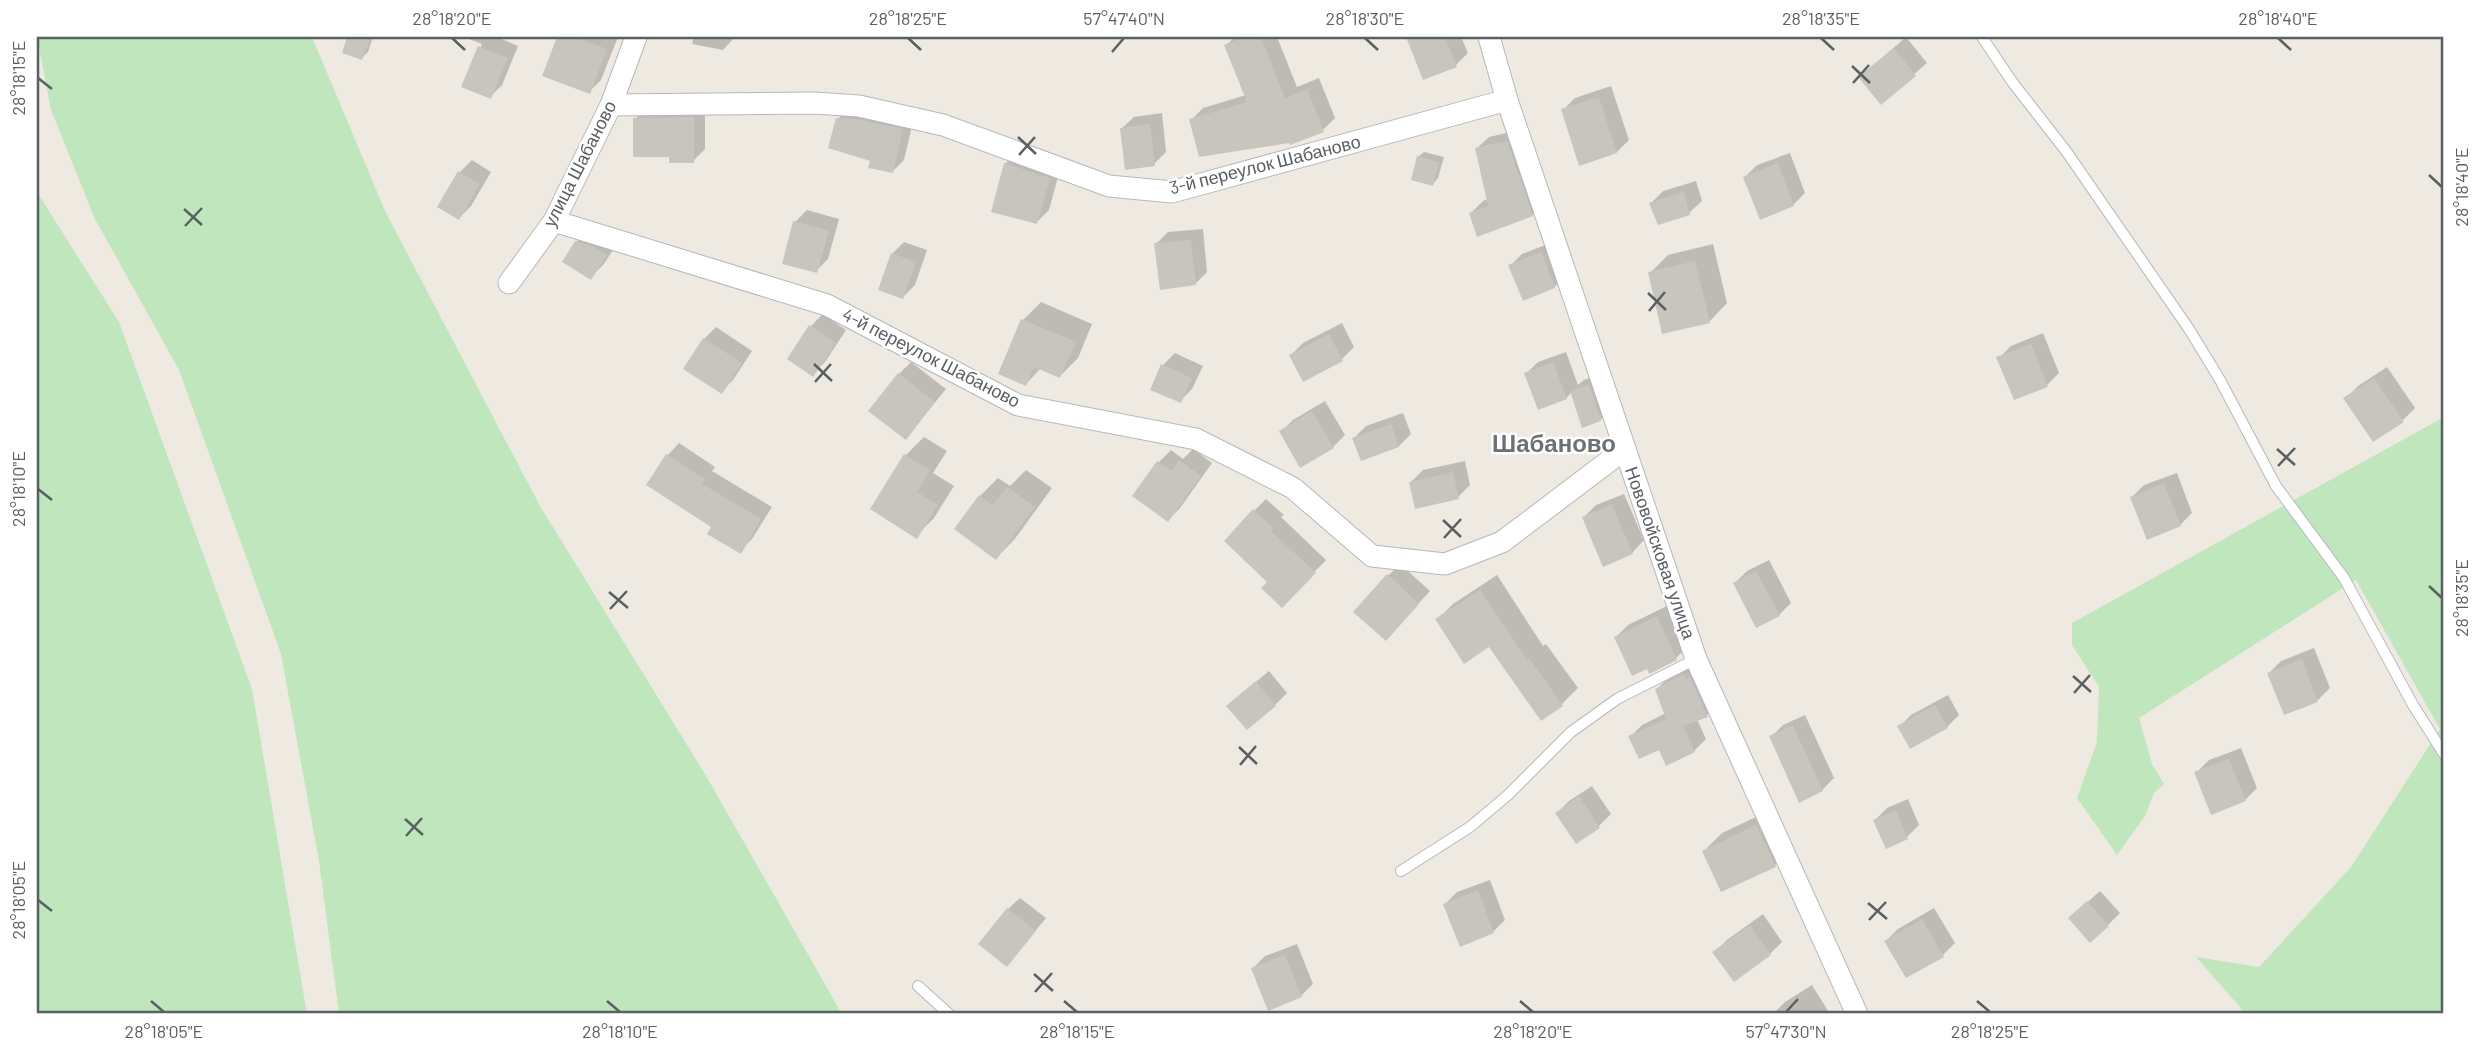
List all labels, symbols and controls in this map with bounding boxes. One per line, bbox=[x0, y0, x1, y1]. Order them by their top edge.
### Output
text: 28°18'20"E bbox=[412, 7, 492, 29]
text: 28°18'25"E bbox=[869, 7, 947, 29]
text: 57°47'40"N bbox=[1083, 7, 1165, 29]
text: 28°18'30"E bbox=[1325, 7, 1405, 29]
text: 28°18'35"E bbox=[1782, 7, 1860, 29]
text: 28°18'40"E bbox=[2238, 7, 2318, 29]
text: 28°18'15"E bbox=[7, 40, 29, 116]
street label: улица Шабаново bbox=[538, 97, 620, 230]
street label: 3-й переулок Шабаново bbox=[1167, 130, 1363, 198]
text: 28°18'40"E bbox=[2450, 147, 2472, 227]
street label: 4-й переулок Шабаново bbox=[839, 303, 1024, 412]
district label: Шабаново bbox=[1492, 428, 1616, 457]
text: 28°18'10"E bbox=[7, 451, 29, 527]
street label: Нововойсковая улица bbox=[1621, 463, 1701, 643]
text: 28°18'35"E bbox=[2450, 559, 2472, 637]
text: 28°18'05"E bbox=[7, 861, 29, 939]
text: 28°18'05"E bbox=[125, 1020, 203, 1042]
text: 28°18'10"E bbox=[582, 1020, 658, 1042]
text: 28°18'15"E bbox=[1039, 1020, 1115, 1042]
text: 28°18'20"E bbox=[1493, 1020, 1573, 1042]
text: 57°47'30"N bbox=[1745, 1020, 1827, 1042]
text: 28°18'25"E bbox=[1951, 1020, 2029, 1042]

